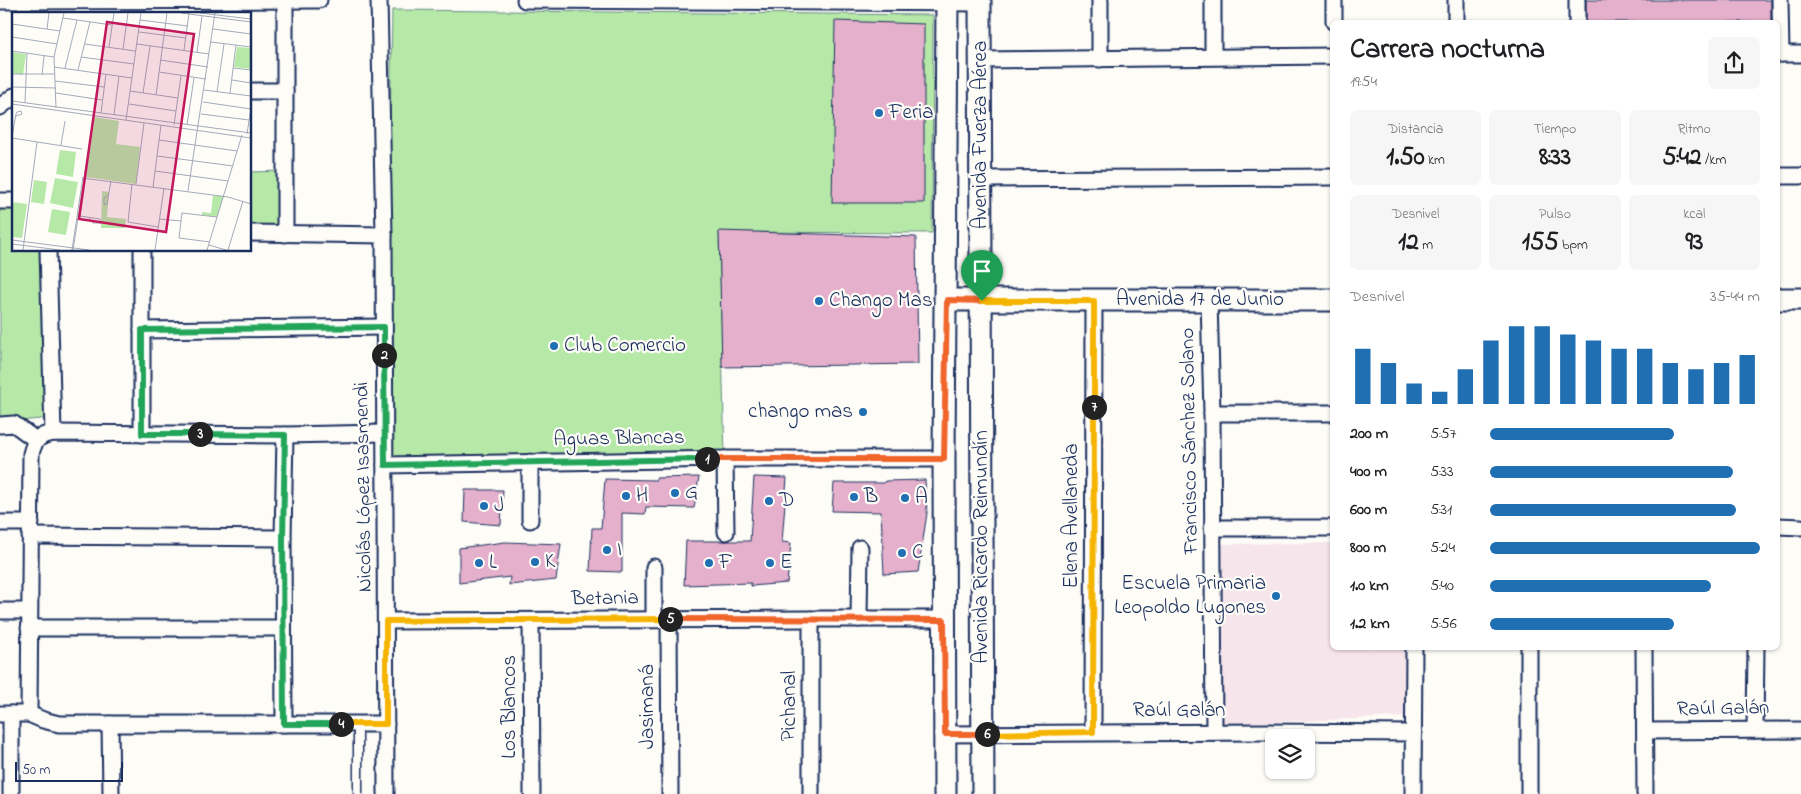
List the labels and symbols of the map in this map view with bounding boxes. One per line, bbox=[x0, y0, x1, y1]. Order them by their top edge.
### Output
inset map bbox=[12, 12, 251, 251]
street label: Avenida Fuerza Aérea bbox=[966, 41, 996, 229]
place label: Feria bbox=[888, 98, 934, 128]
marker: Feria bbox=[873, 107, 885, 119]
pin bbox=[961, 250, 1003, 301]
street label: Avenida 17 de Junio bbox=[1116, 285, 1284, 315]
place label: Chango Mas bbox=[829, 286, 933, 318]
marker: Chango Mas bbox=[813, 295, 825, 307]
street label: Francisco Sánchez Solano bbox=[1173, 327, 1207, 556]
place label: Club Comercio bbox=[564, 331, 686, 361]
marker: Club Comercio bbox=[548, 340, 560, 352]
pin: 2 bbox=[372, 342, 396, 368]
street label: Nicolás López Isasmendi bbox=[347, 381, 381, 593]
pin: 7 bbox=[1082, 394, 1106, 420]
place label: chango mas bbox=[748, 397, 853, 429]
marker: chango mas bbox=[857, 406, 869, 418]
pin: 3 bbox=[188, 422, 212, 446]
street label: Aguas Blancas bbox=[553, 423, 685, 457]
street label: Avenida Ricardo Reimundín bbox=[967, 430, 997, 664]
street label: Elena Avellaneda bbox=[1057, 444, 1087, 588]
pin: 1 bbox=[694, 446, 720, 472]
place label: G bbox=[685, 478, 698, 508]
place label: H bbox=[636, 481, 648, 511]
place label: B bbox=[863, 482, 878, 512]
place label: A bbox=[915, 483, 928, 513]
place label: D bbox=[778, 486, 794, 516]
marker: G bbox=[669, 487, 681, 499]
marker: H bbox=[620, 490, 632, 502]
place label: J bbox=[494, 491, 504, 521]
marker: B bbox=[848, 491, 860, 503]
marker: A bbox=[899, 492, 911, 504]
marker: D bbox=[763, 495, 775, 507]
marker: J bbox=[478, 500, 490, 512]
place label: I bbox=[617, 535, 622, 565]
place label: C bbox=[912, 538, 924, 568]
marker: I bbox=[601, 544, 613, 556]
place label: K bbox=[545, 547, 556, 577]
marker: C bbox=[896, 547, 908, 559]
place label: L bbox=[489, 548, 497, 578]
place label: F bbox=[718, 548, 733, 578]
place label: E bbox=[780, 548, 793, 578]
marker: K bbox=[529, 556, 541, 568]
marker: L bbox=[473, 557, 485, 569]
marker: F bbox=[703, 557, 715, 569]
marker: E bbox=[764, 557, 776, 569]
place label: Escuela Primaria Leopoldo Lugones bbox=[1114, 569, 1266, 625]
street label: Betania bbox=[570, 583, 639, 615]
marker: Escuela Primaria Leopoldo Lugones bbox=[1270, 590, 1282, 602]
pin: 5 bbox=[658, 606, 682, 632]
street label: Los Blancos bbox=[495, 655, 525, 759]
street label: Jasimaná bbox=[633, 664, 663, 749]
street label: Pichanal bbox=[775, 671, 805, 741]
street label: Raúl Galán bbox=[1676, 693, 1770, 725]
street label: Raúl Galán bbox=[1133, 696, 1225, 726]
pin: 4 bbox=[328, 712, 354, 736]
pin: 6 bbox=[974, 722, 1000, 746]
scale bar bbox=[15, 759, 122, 782]

